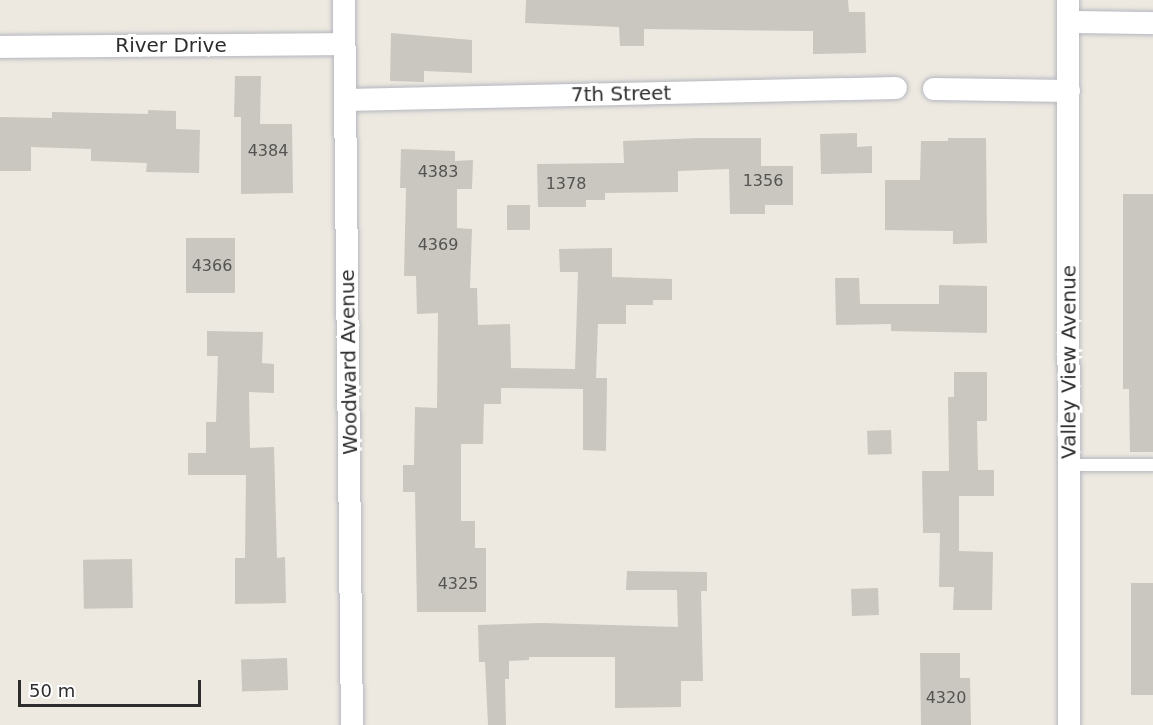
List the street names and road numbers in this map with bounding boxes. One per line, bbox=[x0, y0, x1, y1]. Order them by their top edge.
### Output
street label: River Drive bbox=[115, 33, 227, 57]
street label: 7th Street bbox=[571, 81, 671, 107]
street label: Valley View Avenue bbox=[1057, 265, 1081, 459]
street label: Woodward Avenue bbox=[335, 269, 363, 455]

